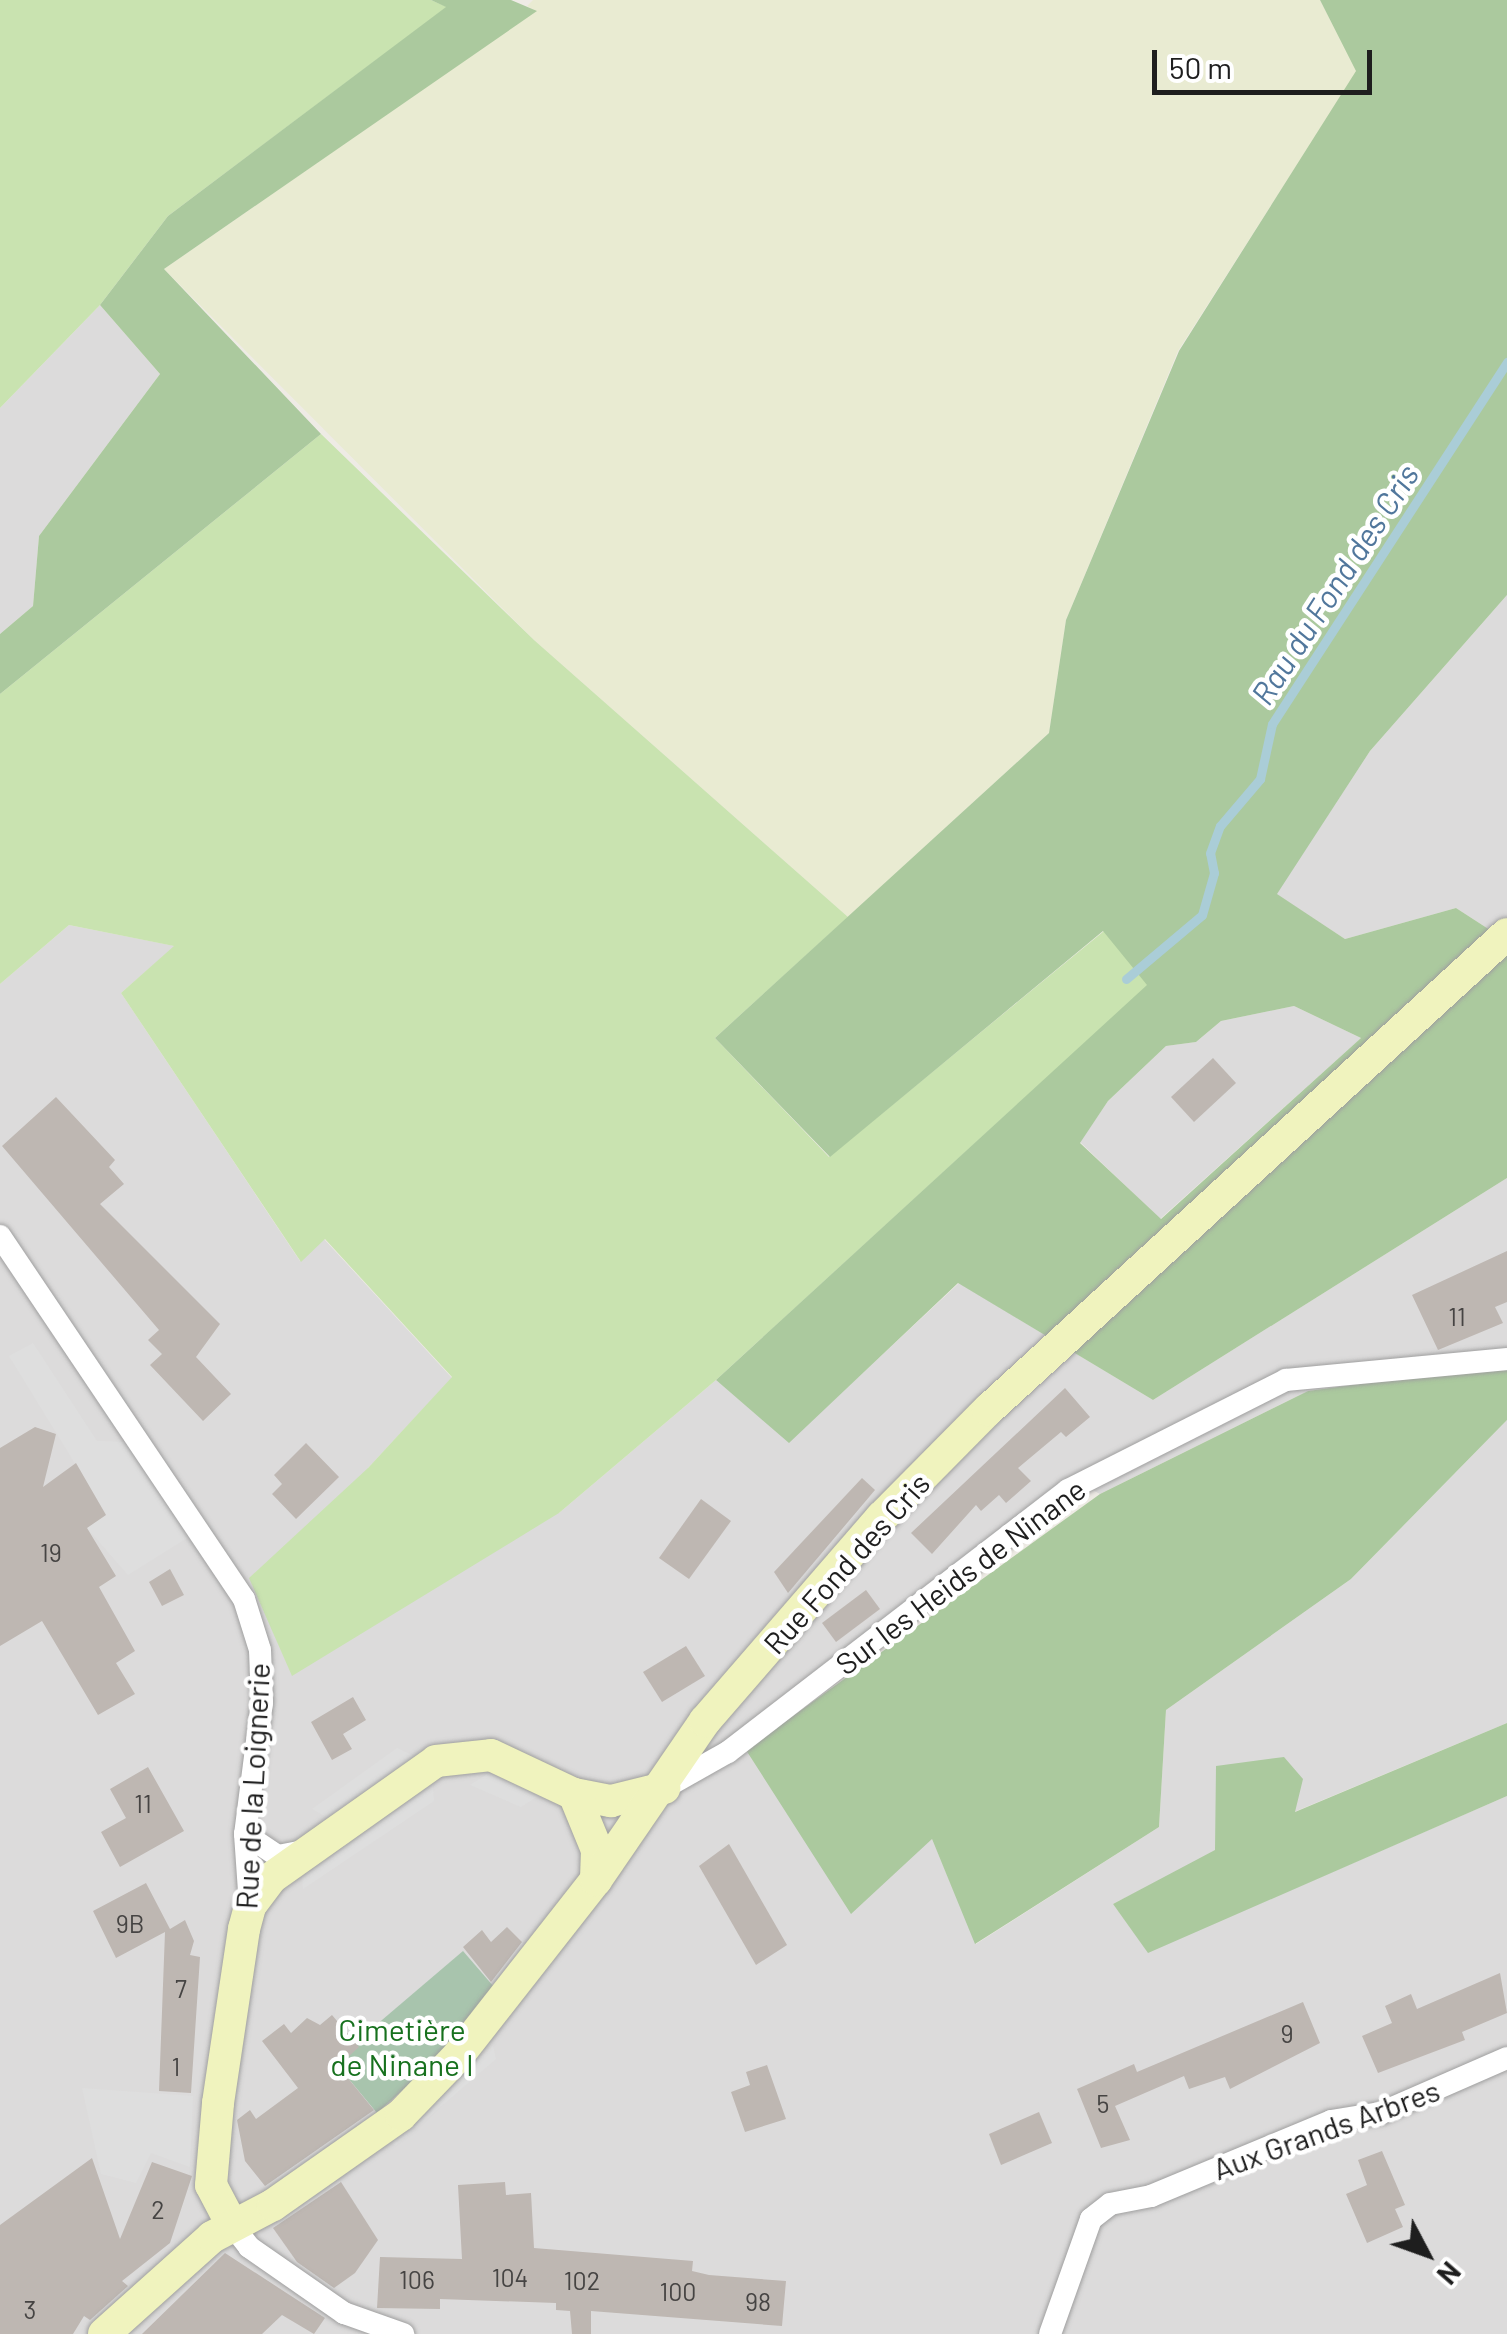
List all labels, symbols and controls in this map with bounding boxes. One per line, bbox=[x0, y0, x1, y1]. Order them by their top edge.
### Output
scale bar bbox=[1157, 30, 1377, 92]
text: 50 m bbox=[1169, 49, 1232, 85]
water label: Rau du Fond des Cris bbox=[1242, 457, 1426, 711]
house number: 11 bbox=[1448, 1301, 1466, 1331]
street label: Rue Fond des Cris bbox=[755, 1465, 937, 1661]
street label: Sur les Heids de Ninane bbox=[828, 1470, 1092, 1682]
house number: 19 bbox=[40, 1537, 62, 1567]
street label: Rue de la Loignerie bbox=[228, 1662, 276, 1910]
house number: 11 bbox=[134, 1788, 152, 1818]
house number: 9B bbox=[116, 1908, 144, 1938]
house number: 7 bbox=[175, 1973, 187, 2003]
park label: Cimetière de Ninane I bbox=[330, 2011, 474, 2082]
house number: 9 bbox=[1280, 2018, 1294, 2048]
house number: 1 bbox=[172, 2051, 180, 2081]
street label: Aux Grands Arbres bbox=[1208, 2071, 1444, 2187]
house number: 5 bbox=[1097, 2088, 1109, 2118]
house number: 2 bbox=[151, 2194, 165, 2224]
north arrow bbox=[1377, 2204, 1477, 2304]
text: N bbox=[1431, 2256, 1469, 2292]
house number: 104 bbox=[492, 2262, 528, 2292]
house number: 106 bbox=[399, 2264, 435, 2294]
house number: 102 bbox=[564, 2265, 600, 2295]
house number: 100 bbox=[660, 2276, 696, 2306]
house number: 98 bbox=[745, 2286, 771, 2316]
house number: 3 bbox=[24, 2294, 36, 2324]

